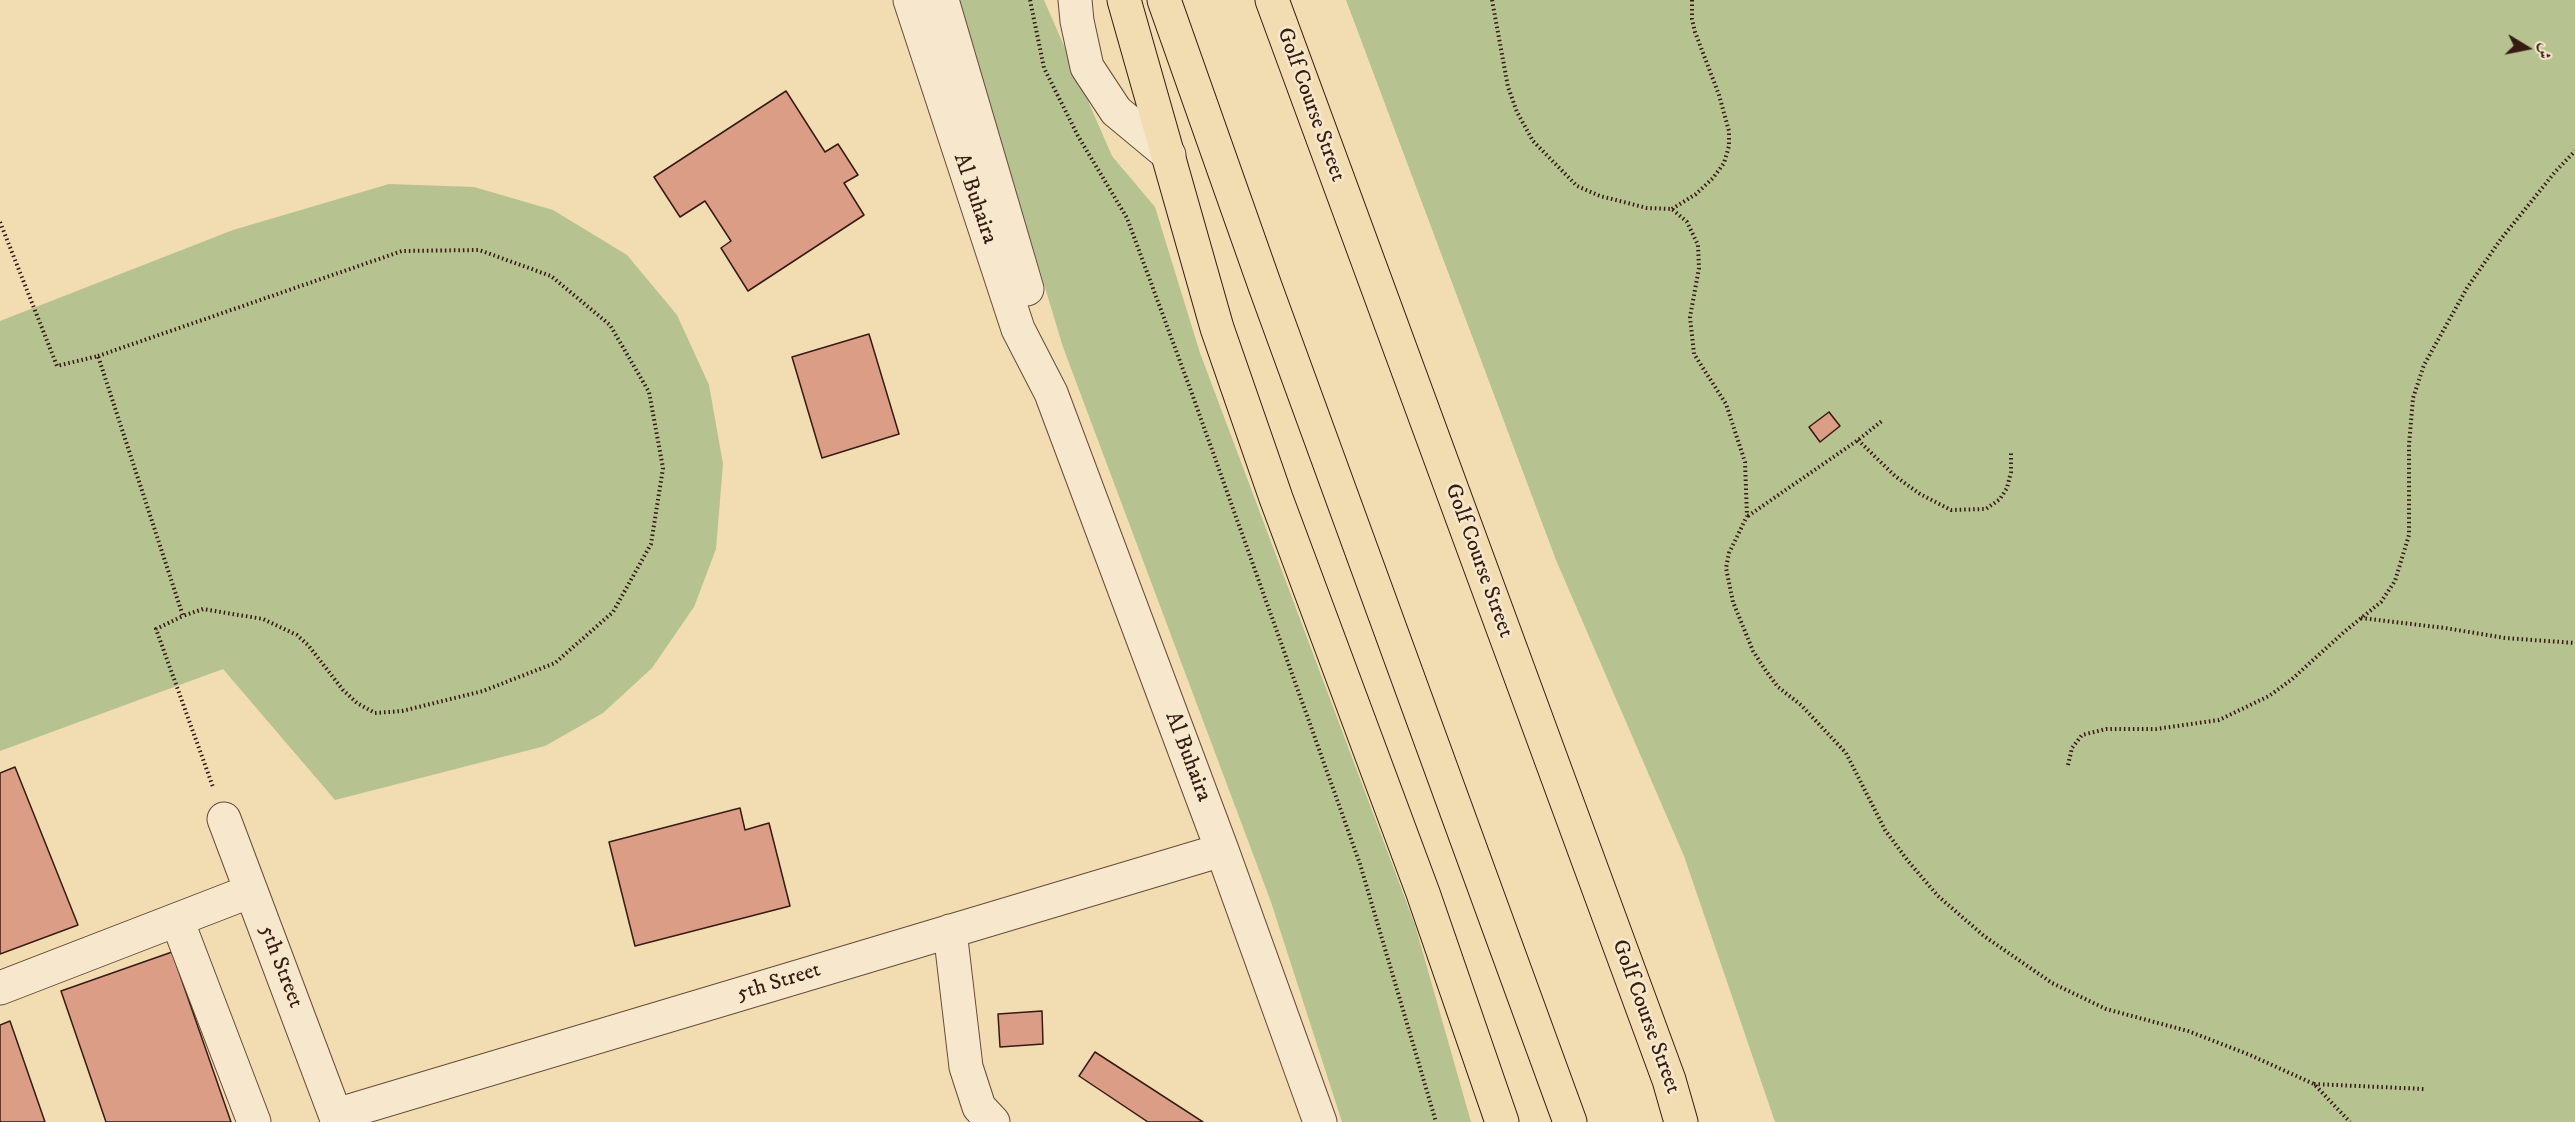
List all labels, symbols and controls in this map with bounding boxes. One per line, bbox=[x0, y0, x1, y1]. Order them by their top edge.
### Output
north arrow bbox=[2497, 18, 2557, 78]
street label: Golf Course Street bbox=[1270, 25, 1350, 185]
text: ش bbox=[2534, 42, 2556, 61]
street label: Al Buhaira bbox=[946, 150, 1002, 248]
street label: Golf Course Street bbox=[1438, 481, 1518, 641]
street label: Al Buhaira bbox=[1158, 708, 1216, 806]
street label: 5th Street bbox=[252, 922, 308, 1012]
street label: Golf Course Street bbox=[1605, 937, 1685, 1097]
street label: 5th Street bbox=[734, 958, 824, 1008]

